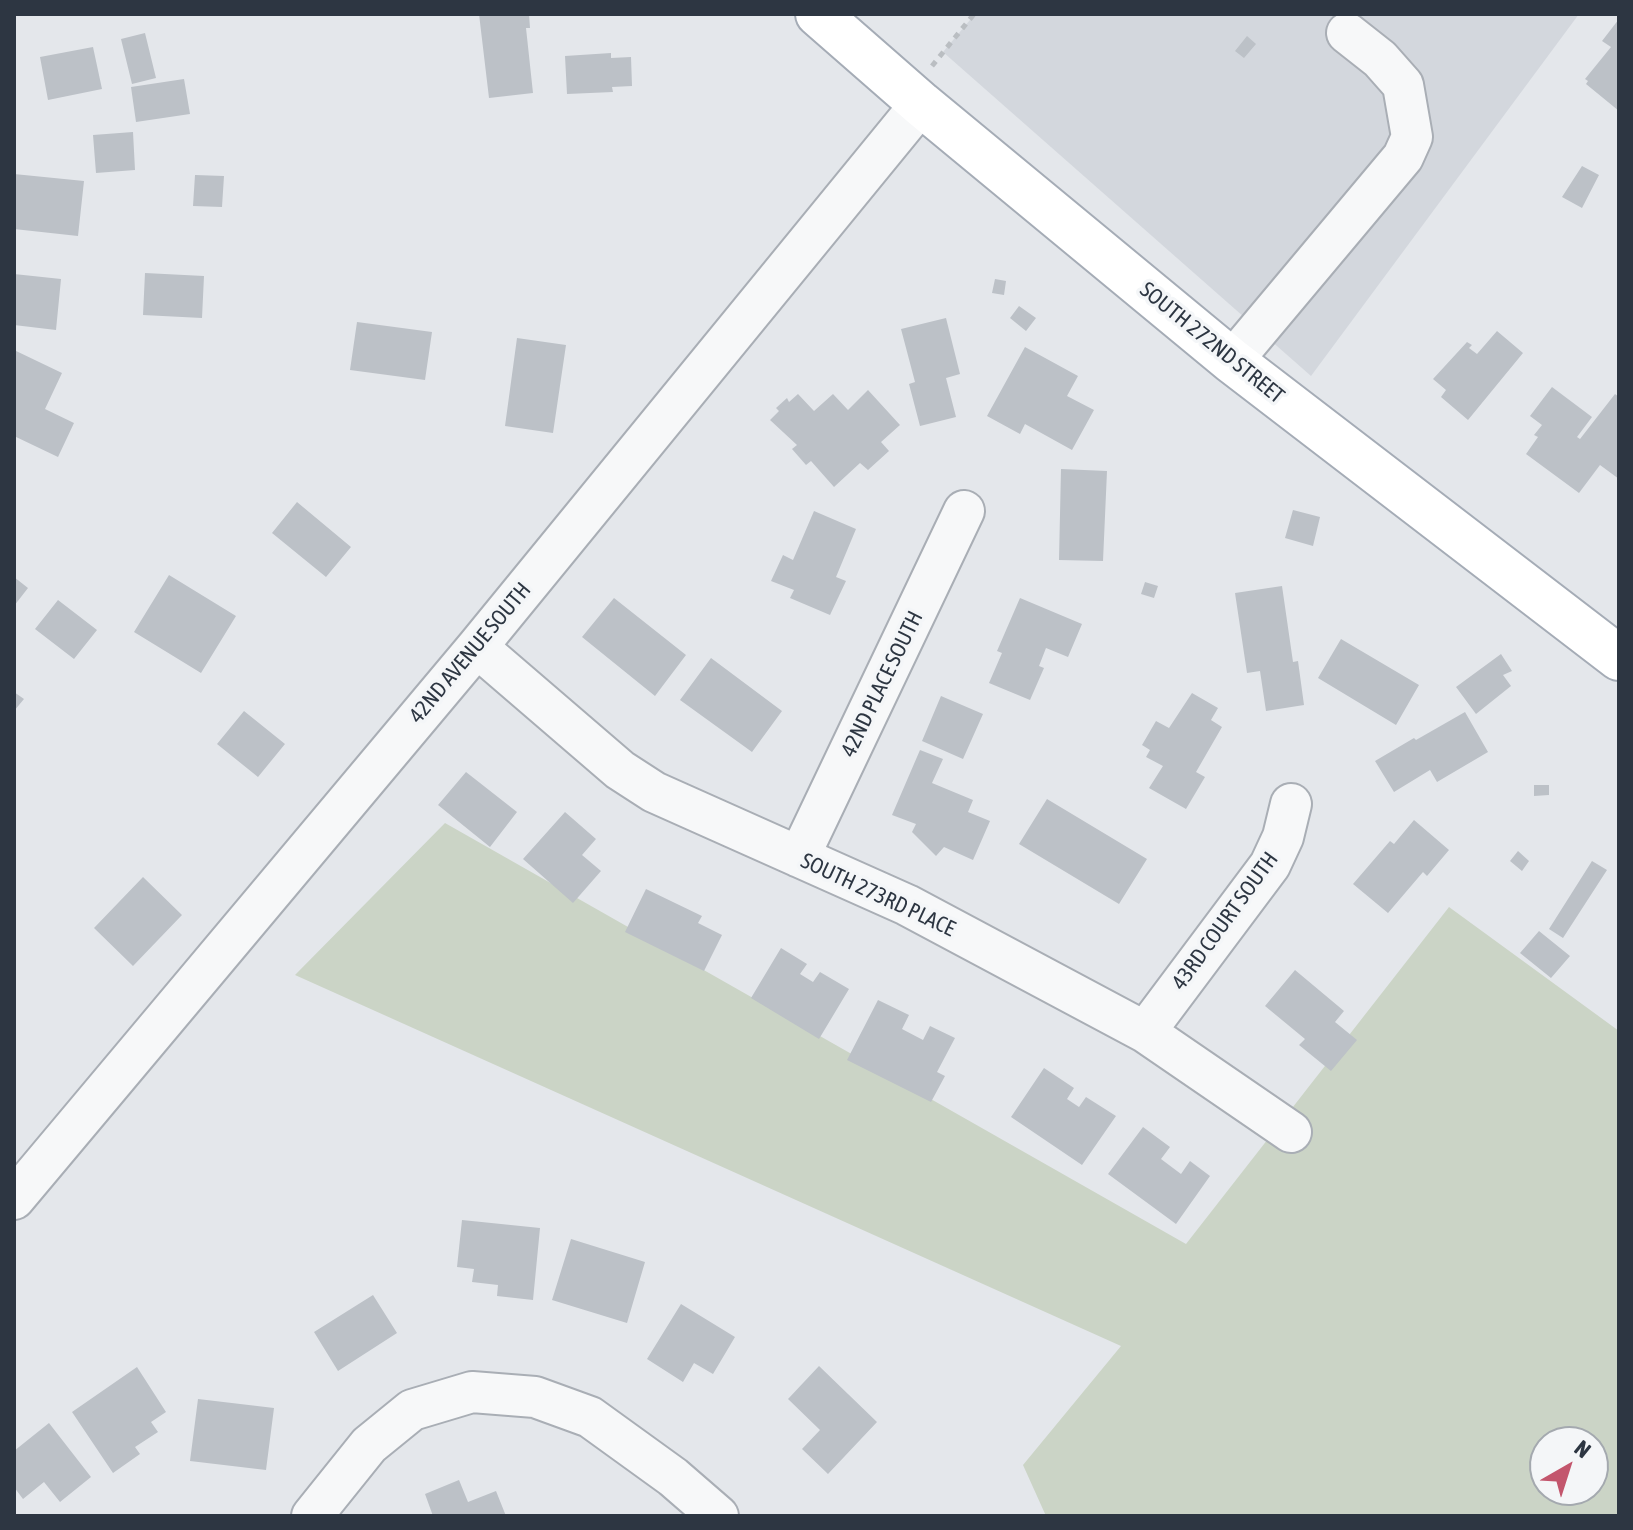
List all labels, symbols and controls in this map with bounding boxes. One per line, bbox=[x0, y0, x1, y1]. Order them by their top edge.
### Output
street label: SOUTH 272ND STREET bbox=[1134, 277, 1290, 409]
street label: 42ND AVENUE SOUTH bbox=[404, 577, 536, 729]
street label: 42ND PLACE SOUTH bbox=[835, 607, 929, 761]
street label: 43RD COURT SOUTH bbox=[1166, 847, 1284, 995]
street label: SOUTH 273RD PLACE bbox=[797, 848, 959, 942]
north arrow bbox=[1529, 1426, 1609, 1506]
text: N bbox=[1570, 1435, 1596, 1463]

